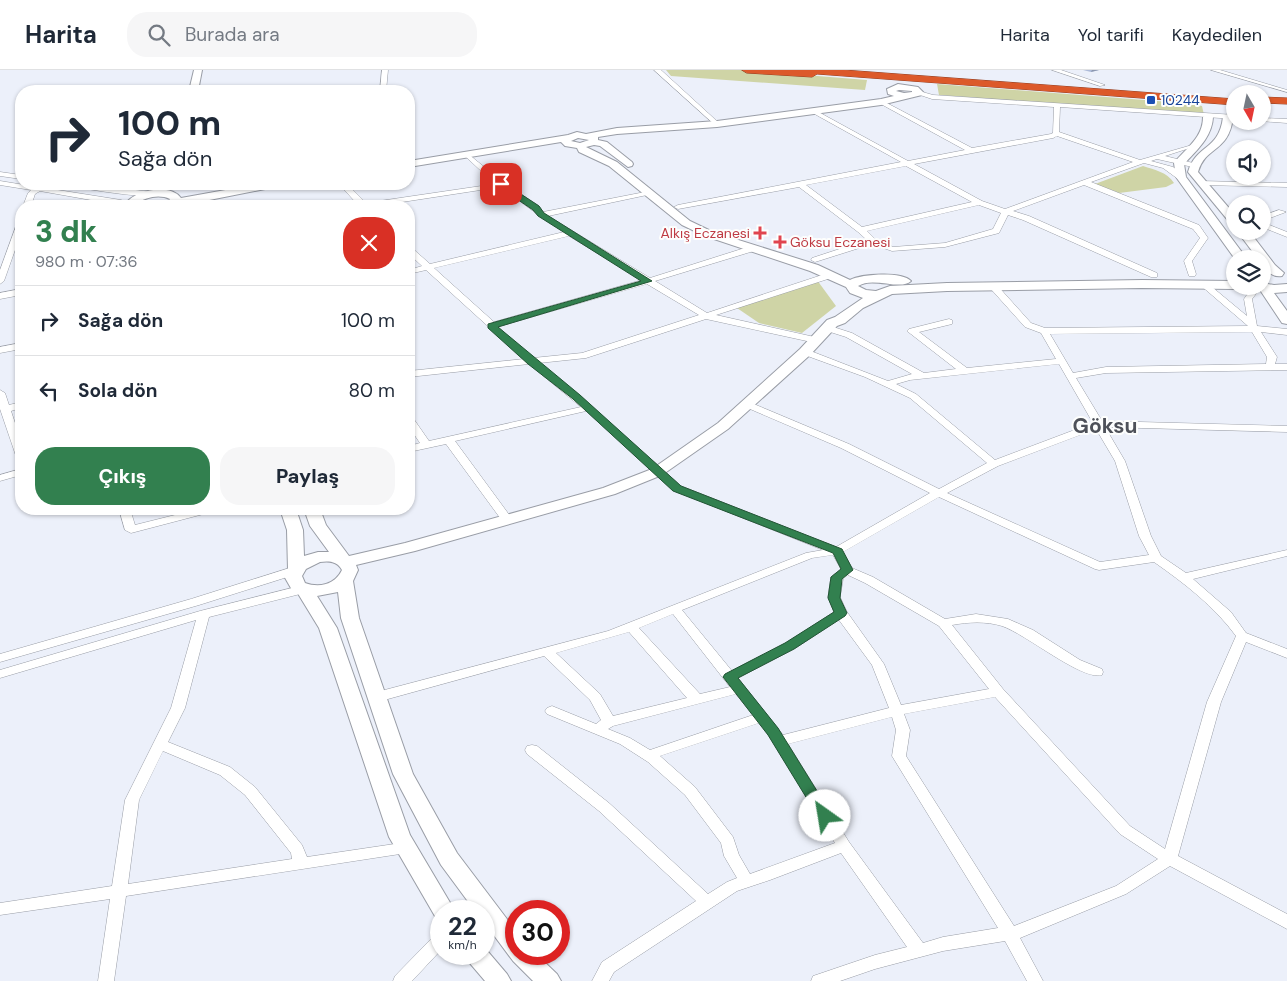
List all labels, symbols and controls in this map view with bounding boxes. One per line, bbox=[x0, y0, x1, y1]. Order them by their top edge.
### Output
search box bbox=[127, 12, 477, 57]
text: Harita bbox=[25, 19, 97, 50]
icon: search bbox=[145, 21, 173, 49]
text: Burada ara bbox=[185, 22, 280, 47]
text: Harita bbox=[1000, 23, 1050, 47]
text: Yol tarifi bbox=[1078, 23, 1144, 47]
text: Kaydedilen bbox=[1172, 23, 1262, 47]
north arrow bbox=[1226, 85, 1271, 130]
map controls bbox=[1226, 85, 1271, 295]
place label: 10244 bbox=[1161, 91, 1200, 109]
marker: 10244 bbox=[1145, 94, 1157, 106]
text: 100 m bbox=[118, 100, 221, 146]
icon: right bbox=[35, 105, 100, 170]
button: sound bbox=[1226, 140, 1271, 185]
text: Sağa dön bbox=[118, 144, 212, 173]
pin bbox=[480, 163, 522, 205]
icon: arrive bbox=[487, 170, 515, 198]
button: search bbox=[1226, 195, 1271, 240]
text: 3 dk bbox=[35, 212, 97, 251]
button: close bbox=[343, 217, 395, 269]
place label: Alkış Eczanesi bbox=[661, 224, 750, 242]
marker: Alkış Eczanesi bbox=[754, 227, 766, 239]
place label: Göksu Eczanesi bbox=[790, 233, 890, 251]
marker: Göksu Eczanesi bbox=[774, 236, 786, 248]
button: layers bbox=[1226, 250, 1271, 295]
text: 980 m · 07:36 bbox=[35, 251, 138, 272]
icon: right bbox=[35, 307, 63, 335]
text: Sağa dön bbox=[78, 308, 163, 333]
text: 100 m bbox=[341, 308, 395, 333]
icon: left bbox=[35, 377, 63, 405]
text: Sola dön bbox=[78, 378, 158, 403]
text: 80 m bbox=[348, 378, 395, 403]
district label: Göksu bbox=[1073, 412, 1137, 440]
button: Çıkış bbox=[35, 447, 210, 505]
button: Paylaş bbox=[220, 447, 395, 505]
position arrow bbox=[798, 789, 850, 841]
speed limit sign: 30 bbox=[505, 900, 570, 965]
text: 22 bbox=[448, 910, 477, 943]
text: km/h bbox=[448, 937, 477, 953]

